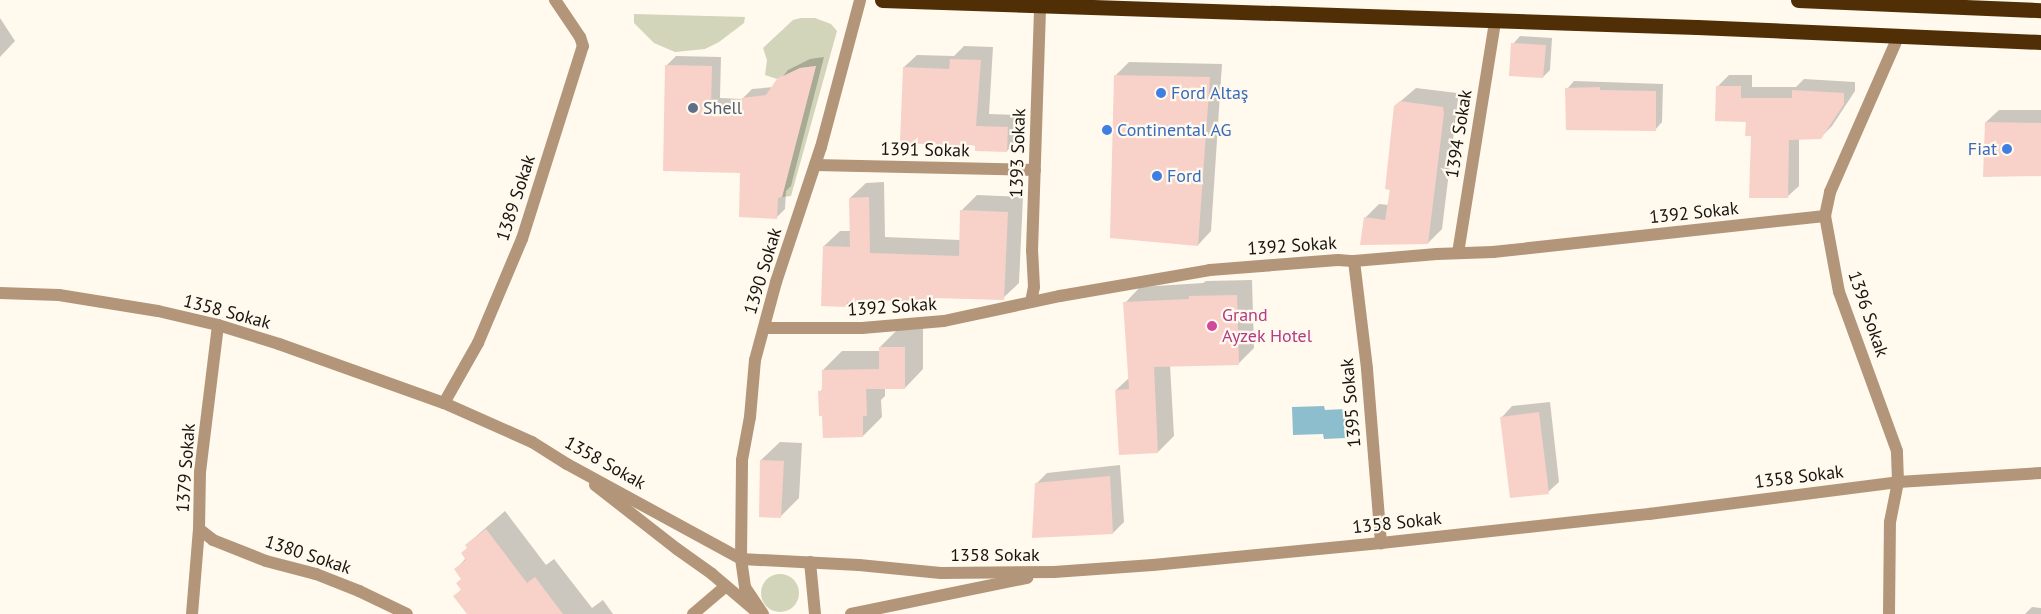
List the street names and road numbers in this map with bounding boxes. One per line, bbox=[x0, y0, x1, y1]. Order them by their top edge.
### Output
street label: 1394 Sokak bbox=[1441, 88, 1477, 180]
street label: 1393 Sokak bbox=[1006, 108, 1030, 198]
street label: 1391 Sokak bbox=[880, 138, 970, 162]
street label: 1389 Sokak bbox=[492, 152, 540, 244]
street label: 1392 Sokak bbox=[1648, 198, 1740, 228]
street label: 1390 Sokak bbox=[740, 225, 786, 317]
street label: 1392 Sokak bbox=[1247, 232, 1337, 260]
street label: 1396 Sokak bbox=[1843, 268, 1893, 360]
street label: 1358 Sokak bbox=[181, 290, 273, 334]
street label: 1392 Sokak bbox=[847, 293, 937, 321]
street label: 1395 Sokak bbox=[1336, 358, 1366, 448]
street label: 1379 Sokak bbox=[172, 423, 200, 513]
street label: 1358 Sokak bbox=[561, 432, 649, 494]
street label: 1358 Sokak bbox=[1753, 461, 1845, 493]
street label: 1358 Sokak bbox=[1351, 508, 1443, 538]
street label: 1380 Sokak bbox=[262, 531, 354, 579]
street label: 1358 Sokak bbox=[950, 544, 1040, 566]

